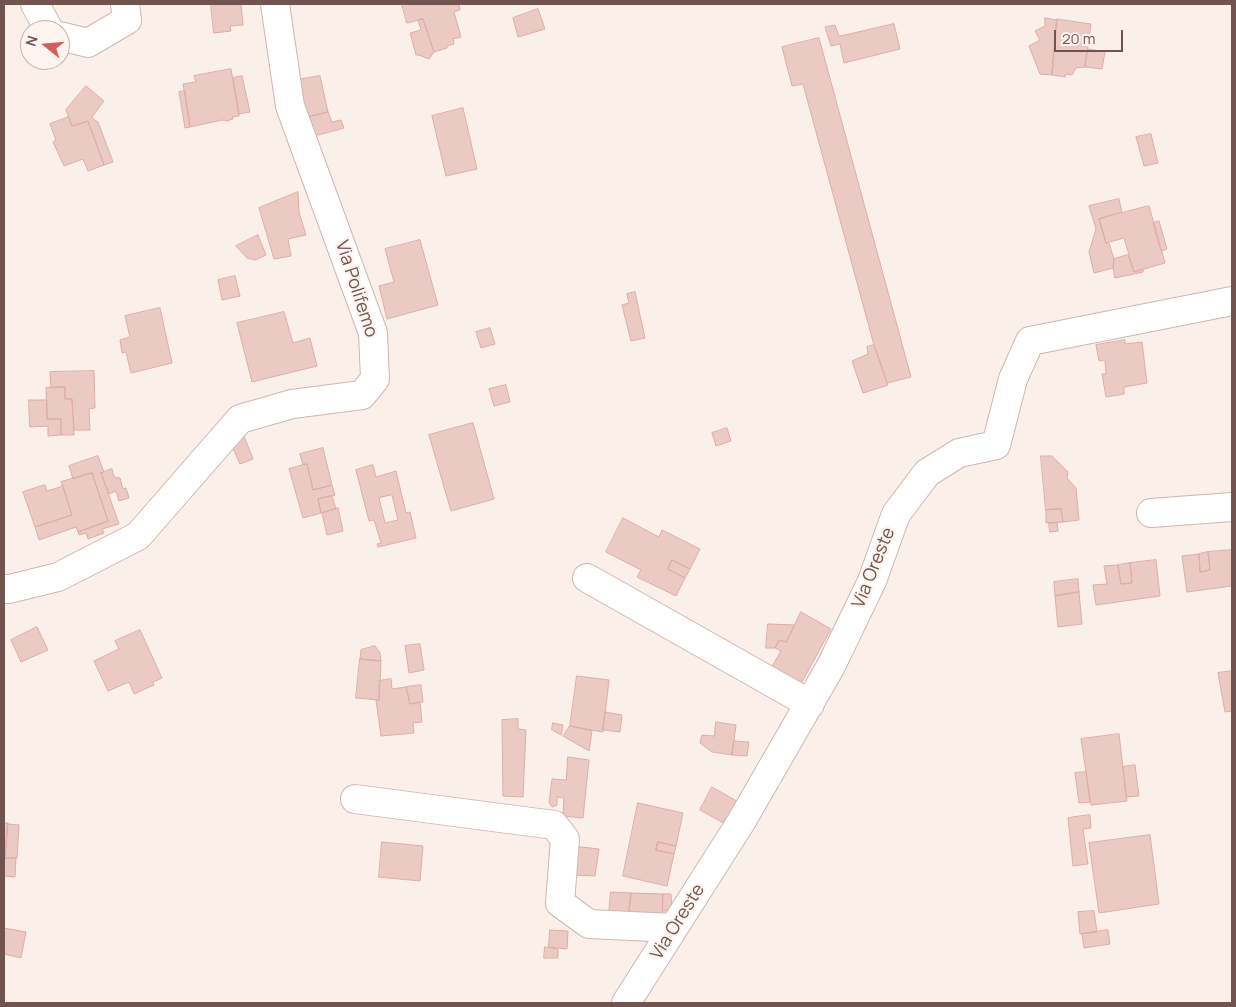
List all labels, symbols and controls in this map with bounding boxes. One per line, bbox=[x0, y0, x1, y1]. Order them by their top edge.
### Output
north arrow bbox=[20, 20, 70, 70]
scale bar bbox=[1056, 20, 1125, 52]
text: 20 m bbox=[1062, 28, 1095, 49]
text: N bbox=[21, 33, 42, 48]
street label: Via Polifemo bbox=[330, 238, 382, 340]
street label: Via Oreste bbox=[848, 525, 900, 611]
street label: Via Oreste bbox=[646, 880, 710, 964]

